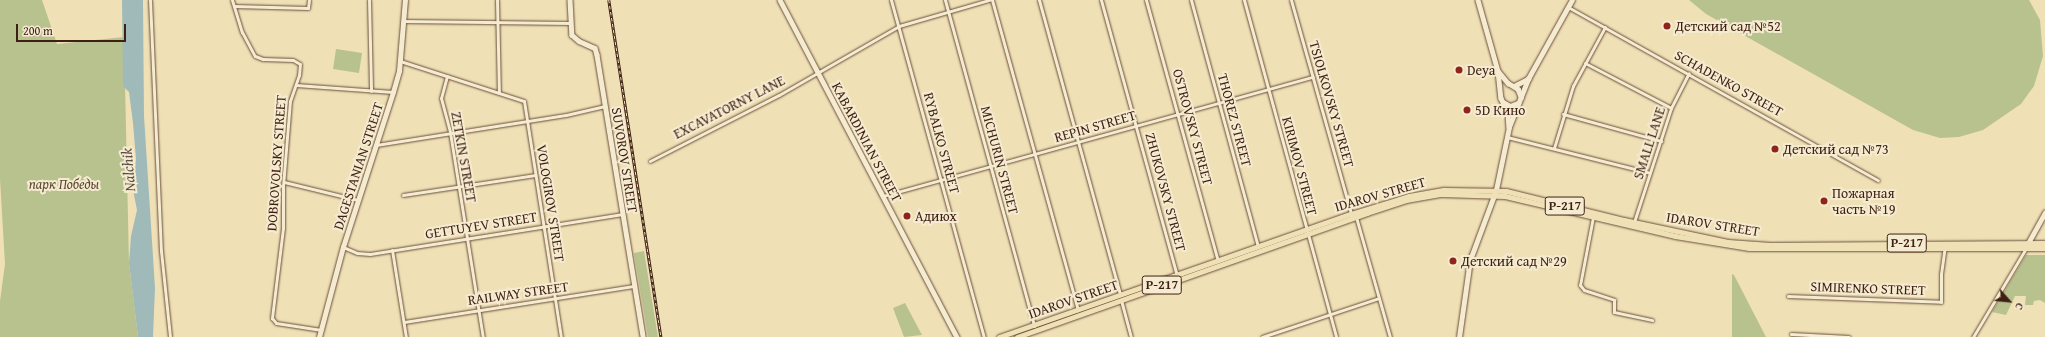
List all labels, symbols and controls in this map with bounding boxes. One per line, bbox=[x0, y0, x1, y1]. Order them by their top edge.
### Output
scale bar bbox=[18, 16, 128, 42]
place label: Детский сад №52 bbox=[1675, 18, 1781, 34]
marker: Детский сад №52 bbox=[1662, 21, 1672, 31]
text: 200 m bbox=[23, 22, 53, 39]
street label: TSIOLKOVSKY STREET bbox=[1306, 39, 1358, 169]
street label: SCHADENKO STREET bbox=[1672, 46, 1786, 120]
place label: Deya bbox=[1467, 62, 1495, 78]
marker: Deya bbox=[1454, 65, 1464, 75]
street label: OSTROVSKY STREET bbox=[1169, 67, 1217, 187]
street label: THOREZ STREET bbox=[1214, 71, 1256, 169]
street label: EXCAVATORNY LANE bbox=[671, 72, 787, 142]
street label: KABARDINIAN STREET bbox=[828, 79, 906, 205]
street label: RYBALKO STREET bbox=[920, 91, 964, 195]
street label: DOBROVOLSKY STREET bbox=[263, 94, 289, 232]
street label: DAGESTANIAN STREET bbox=[329, 100, 387, 232]
place label: 5D Кино bbox=[1475, 102, 1526, 118]
street label: MICHURIN STREET bbox=[977, 104, 1023, 216]
marker: 5D Кино bbox=[1462, 105, 1472, 115]
street label: SMALL LANE bbox=[1629, 105, 1669, 181]
street label: SUVOROV STREET bbox=[608, 106, 642, 214]
street label: REPIN STREET bbox=[1052, 106, 1138, 146]
street label: ZETKIN STREET bbox=[448, 110, 480, 204]
street label: KIRIMOV STREET bbox=[1279, 115, 1321, 217]
street label: ZHUKOVSKY STREET bbox=[1142, 131, 1190, 253]
place label: Детский сад №73 bbox=[1783, 141, 1889, 157]
street label: VOLOGIROV STREET bbox=[533, 143, 569, 263]
marker: Детский сад №73 bbox=[1770, 144, 1780, 154]
water label: Nalchik bbox=[117, 147, 139, 193]
street label: IDAROV STREET bbox=[1332, 173, 1428, 215]
park label: парк Победы bbox=[29, 176, 99, 192]
place label: Пожарная часть №19 bbox=[1832, 185, 1896, 218]
road number: Р-217 bbox=[1544, 195, 1586, 217]
marker: Пожарная часть №19 bbox=[1819, 196, 1829, 206]
street label: GETTUYEV STREET bbox=[424, 208, 538, 242]
place label: Адиюх bbox=[915, 208, 957, 224]
street label: IDAROV STREET bbox=[1665, 208, 1761, 240]
marker: Адиюх bbox=[902, 211, 912, 221]
road number: Р-217 bbox=[1886, 232, 1928, 254]
place label: Детский сад №29 bbox=[1461, 253, 1567, 269]
marker: Детский сад №29 bbox=[1448, 256, 1458, 266]
road number: Р-217 bbox=[1141, 274, 1183, 296]
street label: IDAROV STREET bbox=[1026, 276, 1120, 322]
street label: RAILWAY STREET bbox=[467, 278, 569, 308]
street label: SIMIRENKO STREET bbox=[1810, 278, 1926, 298]
north arrow bbox=[1989, 281, 2029, 321]
text: С bbox=[2011, 300, 2028, 313]

